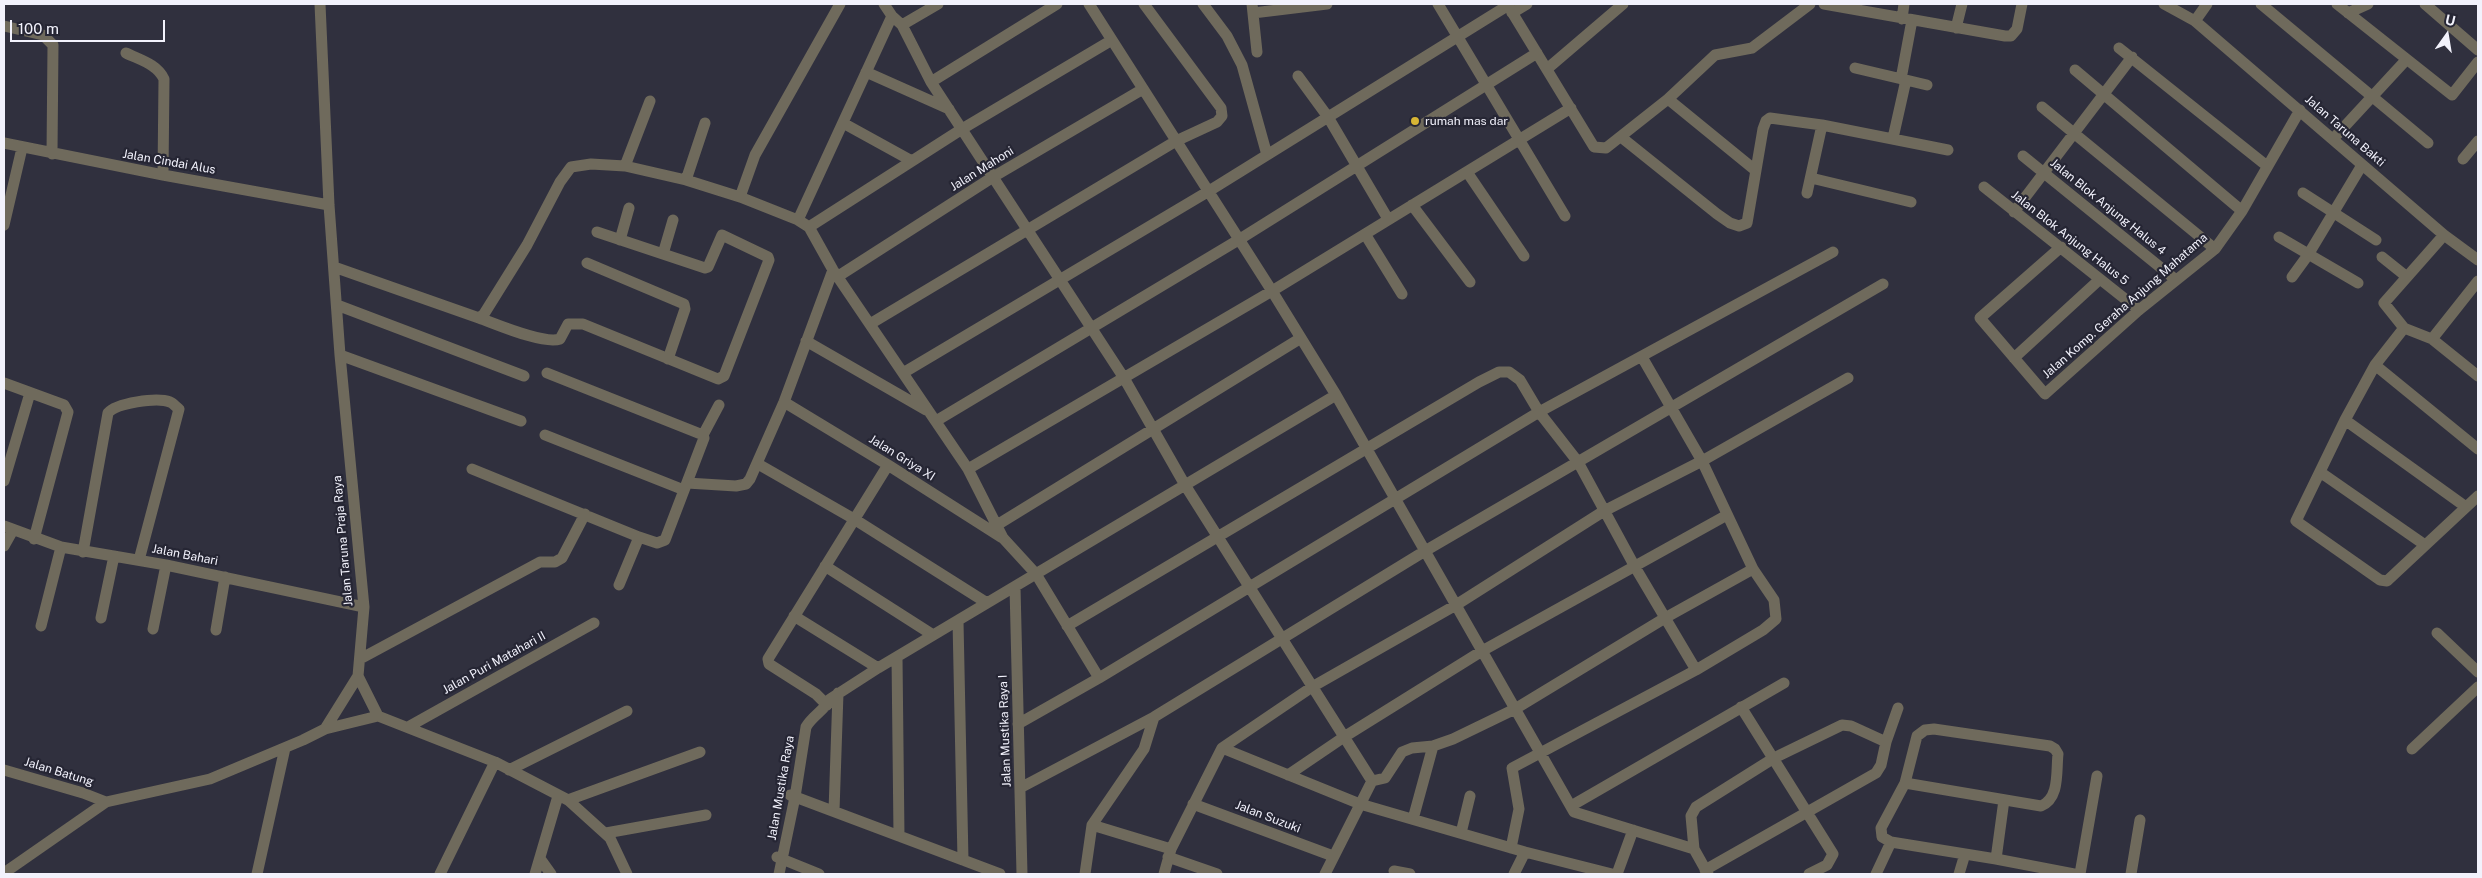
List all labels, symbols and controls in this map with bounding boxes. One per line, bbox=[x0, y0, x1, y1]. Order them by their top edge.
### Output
scale bar bbox=[12, 10, 168, 42]
north arrow bbox=[2422, 10, 2472, 60]
text: U bbox=[2444, 11, 2457, 29]
text: 100 m bbox=[18, 20, 59, 37]
street label: Jalan Taruna Bakti bbox=[2302, 92, 2388, 170]
place label: rumah mas dar bbox=[1425, 114, 1508, 128]
marker: rumah mas dar bbox=[1409, 115, 1421, 127]
street label: Jalan Mahoni bbox=[948, 144, 1016, 194]
street label: Jalan Cindai Alus bbox=[121, 147, 217, 177]
street label: Jalan Blok Anjung Halus 4 bbox=[2047, 156, 2169, 258]
street label: Jalan Blok Anjung Halus 5 bbox=[2008, 188, 2132, 288]
street label: Jalan Komp. Geraha Anjung Mahatama bbox=[2040, 230, 2210, 382]
street label: Jalan Griya XI bbox=[866, 432, 938, 484]
street label: Jalan Taruna Praja Raya bbox=[330, 475, 356, 607]
street label: Jalan Bahari bbox=[151, 542, 219, 568]
street label: Jalan Puri Matahari II bbox=[440, 629, 548, 697]
street label: Jalan Mustika Raya I bbox=[996, 675, 1014, 787]
street label: Jalan Mustika Raya bbox=[765, 735, 797, 841]
street label: Jalan Batung bbox=[23, 755, 95, 789]
street label: Jalan Suzuki bbox=[1233, 798, 1303, 836]

